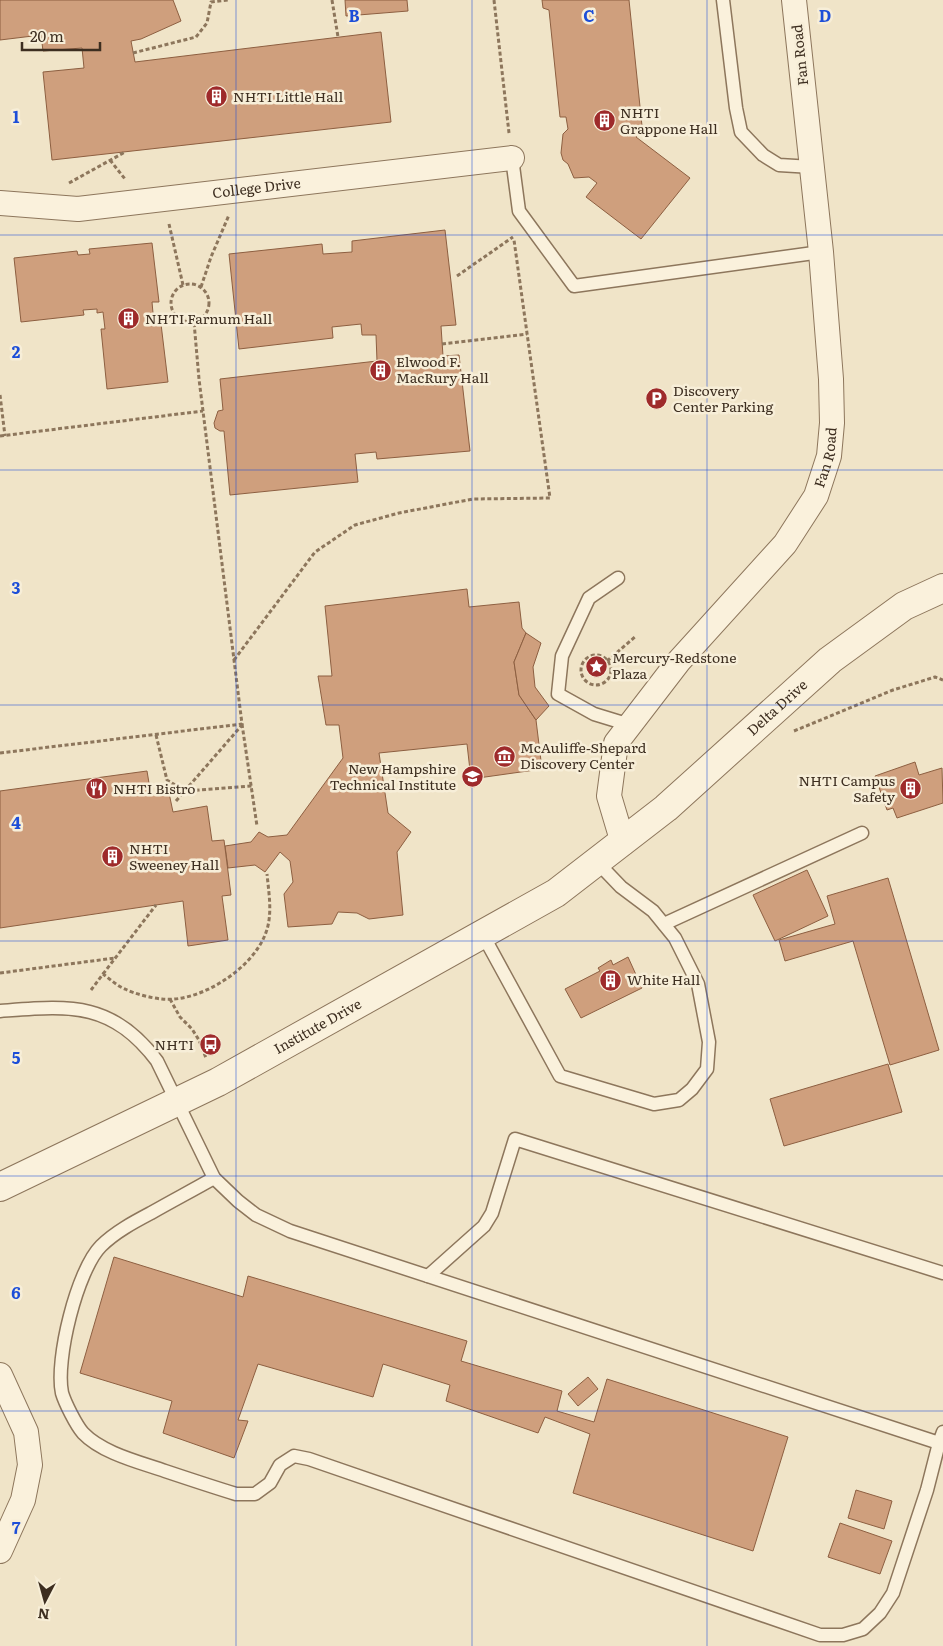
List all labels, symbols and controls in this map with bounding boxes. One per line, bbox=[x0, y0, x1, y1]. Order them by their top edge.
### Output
text: B bbox=[348, 3, 360, 27]
text: C bbox=[583, 3, 595, 27]
text: D bbox=[819, 3, 831, 27]
scale bar bbox=[22, 20, 100, 52]
street label: Fan Road bbox=[786, 23, 812, 87]
text: 20 m bbox=[30, 24, 64, 47]
building icon: NHTI Little Hall bbox=[205, 85, 229, 109]
place label: NHTI Little Hall bbox=[233, 86, 343, 106]
place label: NHTI Grappone Hall bbox=[620, 102, 718, 138]
text: 1 bbox=[13, 104, 20, 128]
building icon: NHTI Grappone Hall bbox=[592, 109, 616, 133]
street label: College Drive bbox=[211, 172, 302, 202]
building icon: NHTI Farnum Hall bbox=[117, 307, 141, 331]
place label: NHTI Farnum Hall bbox=[145, 308, 273, 328]
text: 2 bbox=[12, 339, 21, 363]
place label: Elwood F. MacRury Hall bbox=[396, 351, 489, 387]
building icon: Elwood F. MacRury Hall bbox=[368, 358, 392, 382]
place label: Discovery Center Parking bbox=[673, 380, 774, 416]
parking icon: Discovery Center Parking bbox=[645, 387, 669, 411]
street label: Fan Road bbox=[808, 426, 841, 490]
text: 3 bbox=[12, 575, 21, 599]
place label: Mercury-Redstone Plaza bbox=[612, 647, 736, 683]
place icon: Mercury-Redstone Plaza bbox=[584, 654, 608, 678]
street label: Delta Drive bbox=[742, 674, 811, 739]
place label: McAuliffe-Shepard Discovery Center bbox=[520, 737, 647, 773]
museum icon: McAuliffe-Shepard Discovery Center bbox=[492, 744, 516, 768]
place label: New Hampshire Technical Institute bbox=[330, 758, 456, 794]
school or university icon: New Hampshire Technical Institute bbox=[460, 765, 484, 789]
place label: NHTI Campus Safety bbox=[798, 770, 896, 806]
restaurant icon: NHTI Bistro bbox=[85, 777, 109, 801]
building icon: NHTI Campus Safety bbox=[899, 777, 923, 801]
place label: NHTI Bistro bbox=[113, 778, 195, 798]
text: 4 bbox=[11, 810, 21, 834]
place label: NHTI Sweeney Hall bbox=[129, 838, 220, 874]
building icon: NHTI Sweeney Hall bbox=[101, 845, 125, 869]
building icon: White Hall bbox=[599, 968, 623, 992]
place label: White Hall bbox=[627, 969, 700, 989]
street label: Institute Drive bbox=[270, 993, 364, 1058]
bus stop icon: NHTI bbox=[198, 1033, 222, 1057]
place label: NHTI bbox=[155, 1034, 194, 1054]
text: 5 bbox=[12, 1045, 21, 1069]
text: 6 bbox=[11, 1280, 21, 1304]
text: 7 bbox=[12, 1515, 21, 1539]
north arrow bbox=[20, 1576, 70, 1626]
text: N bbox=[36, 1604, 50, 1625]

